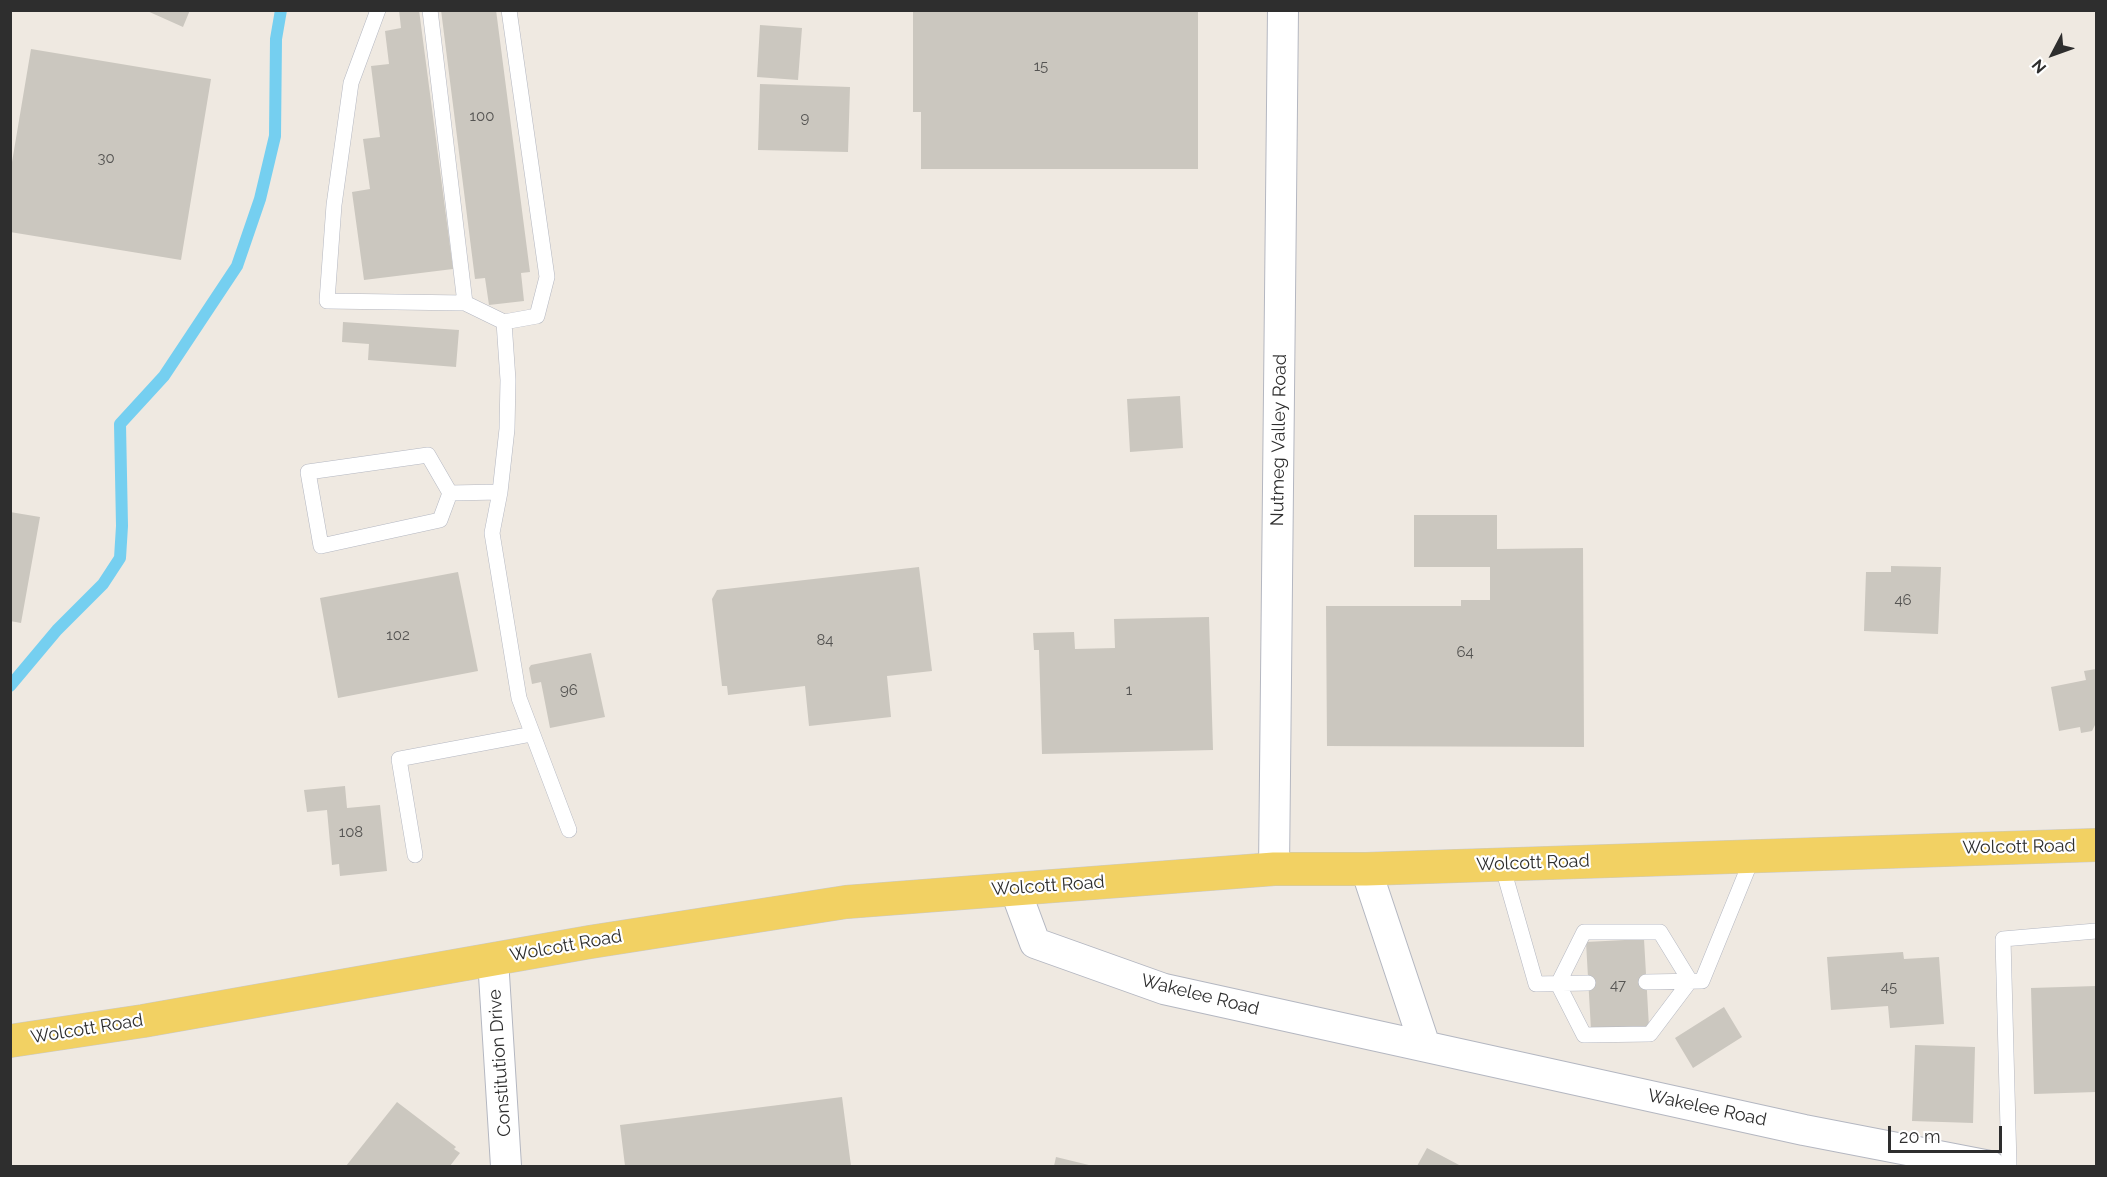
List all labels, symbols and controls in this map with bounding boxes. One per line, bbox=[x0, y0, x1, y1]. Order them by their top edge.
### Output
north arrow bbox=[2023, 24, 2083, 84]
text: N bbox=[2028, 55, 2050, 77]
house number: 15 bbox=[1034, 57, 1048, 75]
house number: 100 bbox=[470, 107, 494, 125]
house number: 9 bbox=[801, 109, 809, 127]
house number: 30 bbox=[97, 149, 115, 167]
street label: Nutmeg Valley Road bbox=[1267, 354, 1291, 526]
house number: 46 bbox=[1894, 591, 1912, 609]
house number: 102 bbox=[386, 626, 410, 644]
house number: 84 bbox=[816, 631, 834, 649]
house number: 64 bbox=[1456, 643, 1474, 661]
house number: 96 bbox=[560, 681, 578, 699]
house number: 1 bbox=[1126, 681, 1132, 699]
house number: 108 bbox=[339, 823, 363, 841]
street label: Wolcott Road bbox=[1962, 835, 2076, 859]
street label: Wolcott Road bbox=[1476, 850, 1590, 876]
street label: Wolcott Road bbox=[991, 871, 1105, 901]
street label: Wolcott Road bbox=[508, 926, 624, 966]
street label: Wakelee Road bbox=[1139, 970, 1261, 1020]
house number: 47 bbox=[1610, 976, 1626, 994]
house number: 45 bbox=[1881, 978, 1897, 996]
street label: Constitution Drive bbox=[484, 989, 516, 1137]
street label: Wolcott Road bbox=[29, 1009, 145, 1049]
street label: Wakelee Road bbox=[1646, 1085, 1768, 1131]
scale bar bbox=[1891, 1114, 2005, 1152]
text: 20 m bbox=[1899, 1126, 1941, 1147]

